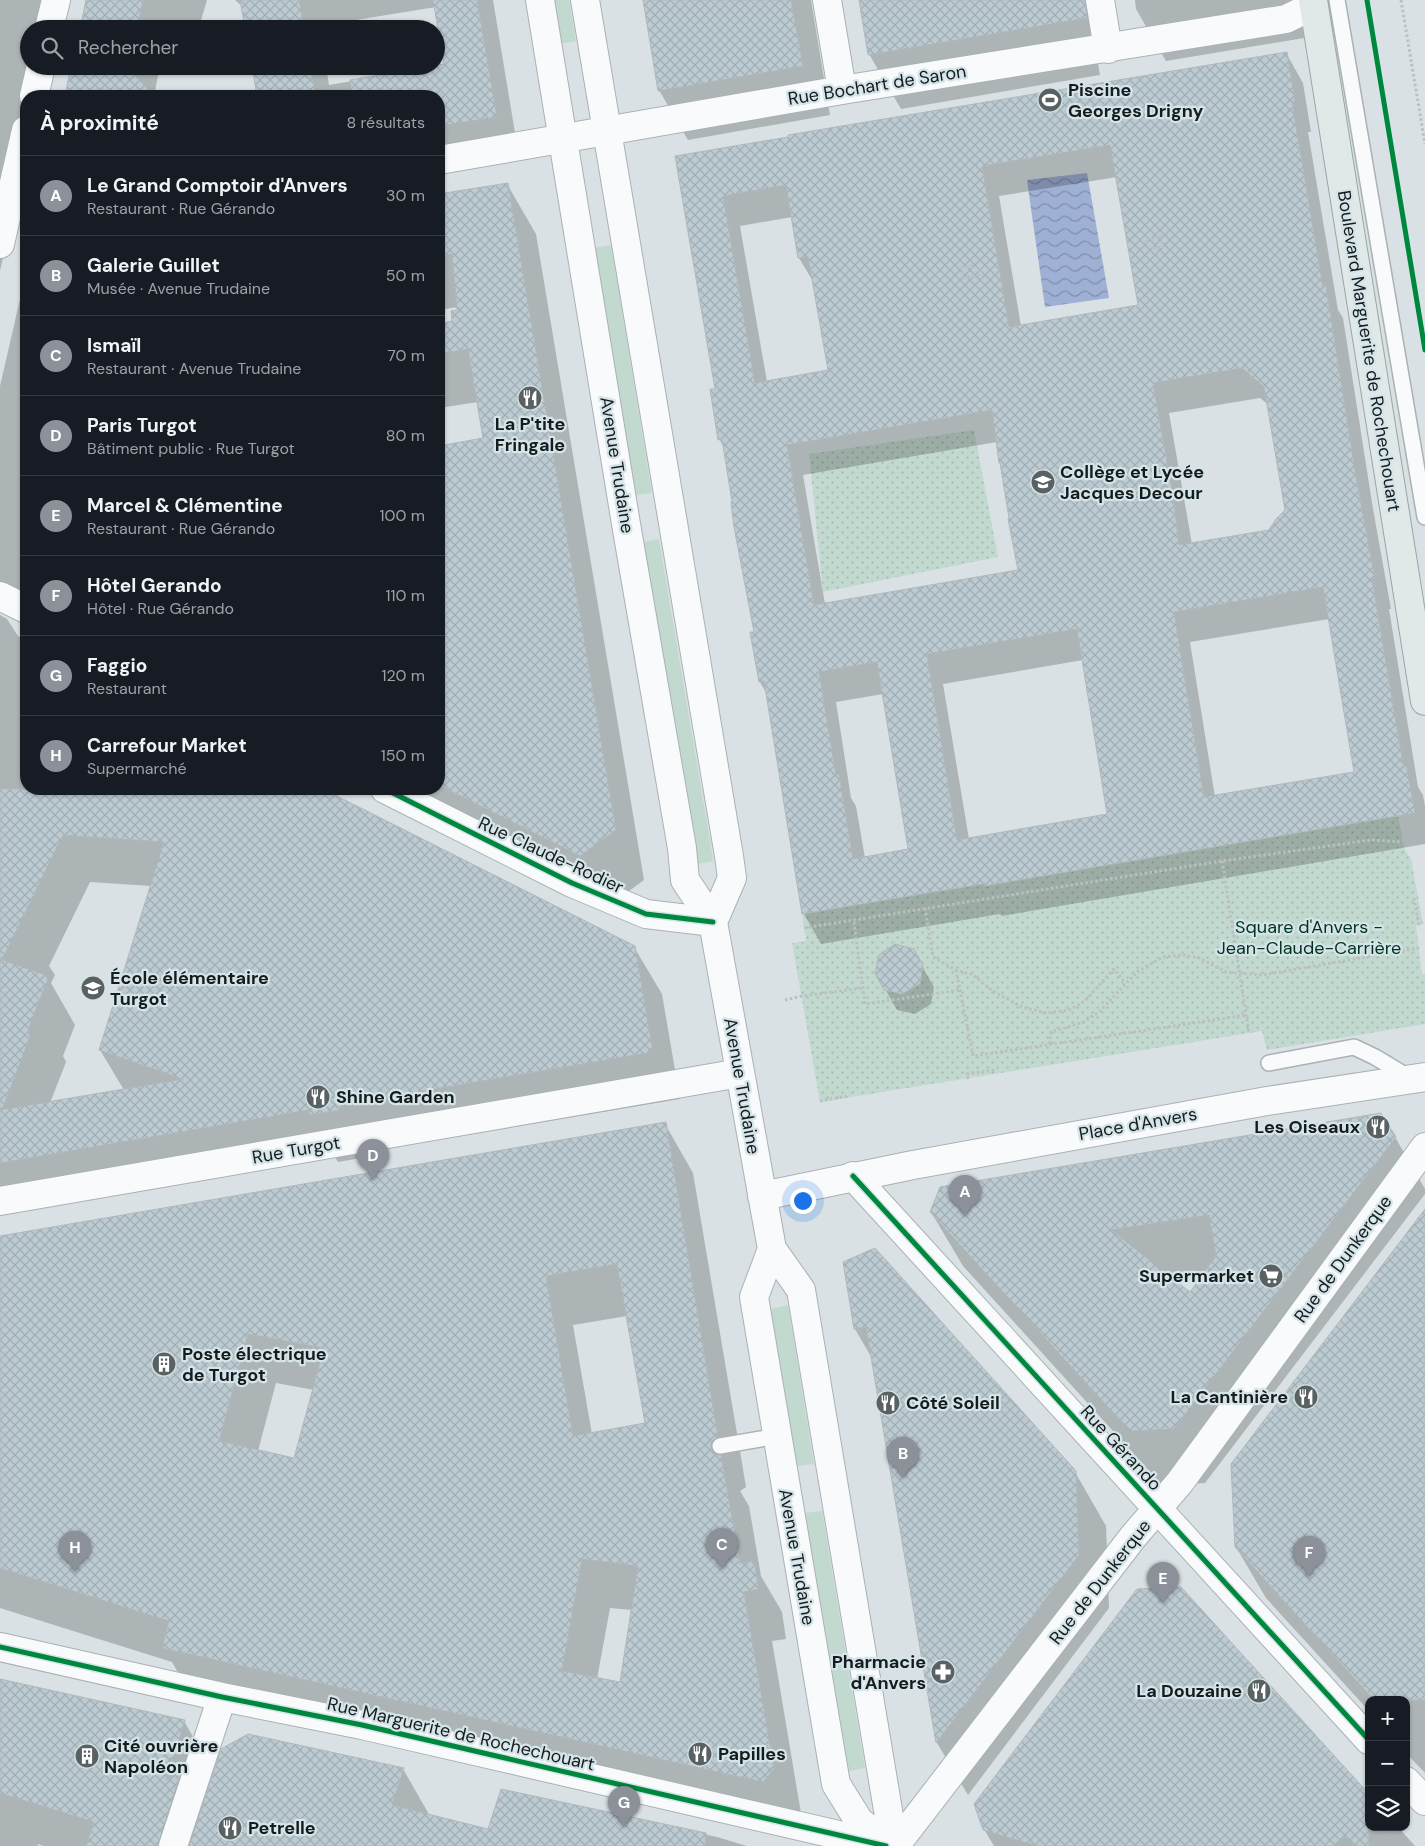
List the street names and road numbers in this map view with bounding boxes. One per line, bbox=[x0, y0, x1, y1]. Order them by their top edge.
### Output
street label: Rue Bochart de Saron bbox=[786, 59, 968, 111]
street label: Boulevard Marguerite de Rochechouart bbox=[1332, 189, 1406, 513]
street label: Avenue Trudaine bbox=[594, 395, 640, 535]
street label: Rue Claude-Rodier bbox=[475, 811, 628, 899]
street label: Avenue Trudaine bbox=[718, 1016, 766, 1156]
street label: Place d'Anvers bbox=[1077, 1102, 1199, 1146]
street label: Rue Turgot bbox=[250, 1130, 342, 1170]
street label: Rue de Dunkerque bbox=[1289, 1190, 1397, 1328]
street label: Rue Gérando bbox=[1075, 1400, 1167, 1496]
street label: Avenue Trudaine bbox=[773, 1487, 821, 1627]
street label: Rue de Dunkerque bbox=[1044, 1515, 1156, 1649]
street label: Rue Marguerite de Rochechouart bbox=[325, 1691, 597, 1777]

